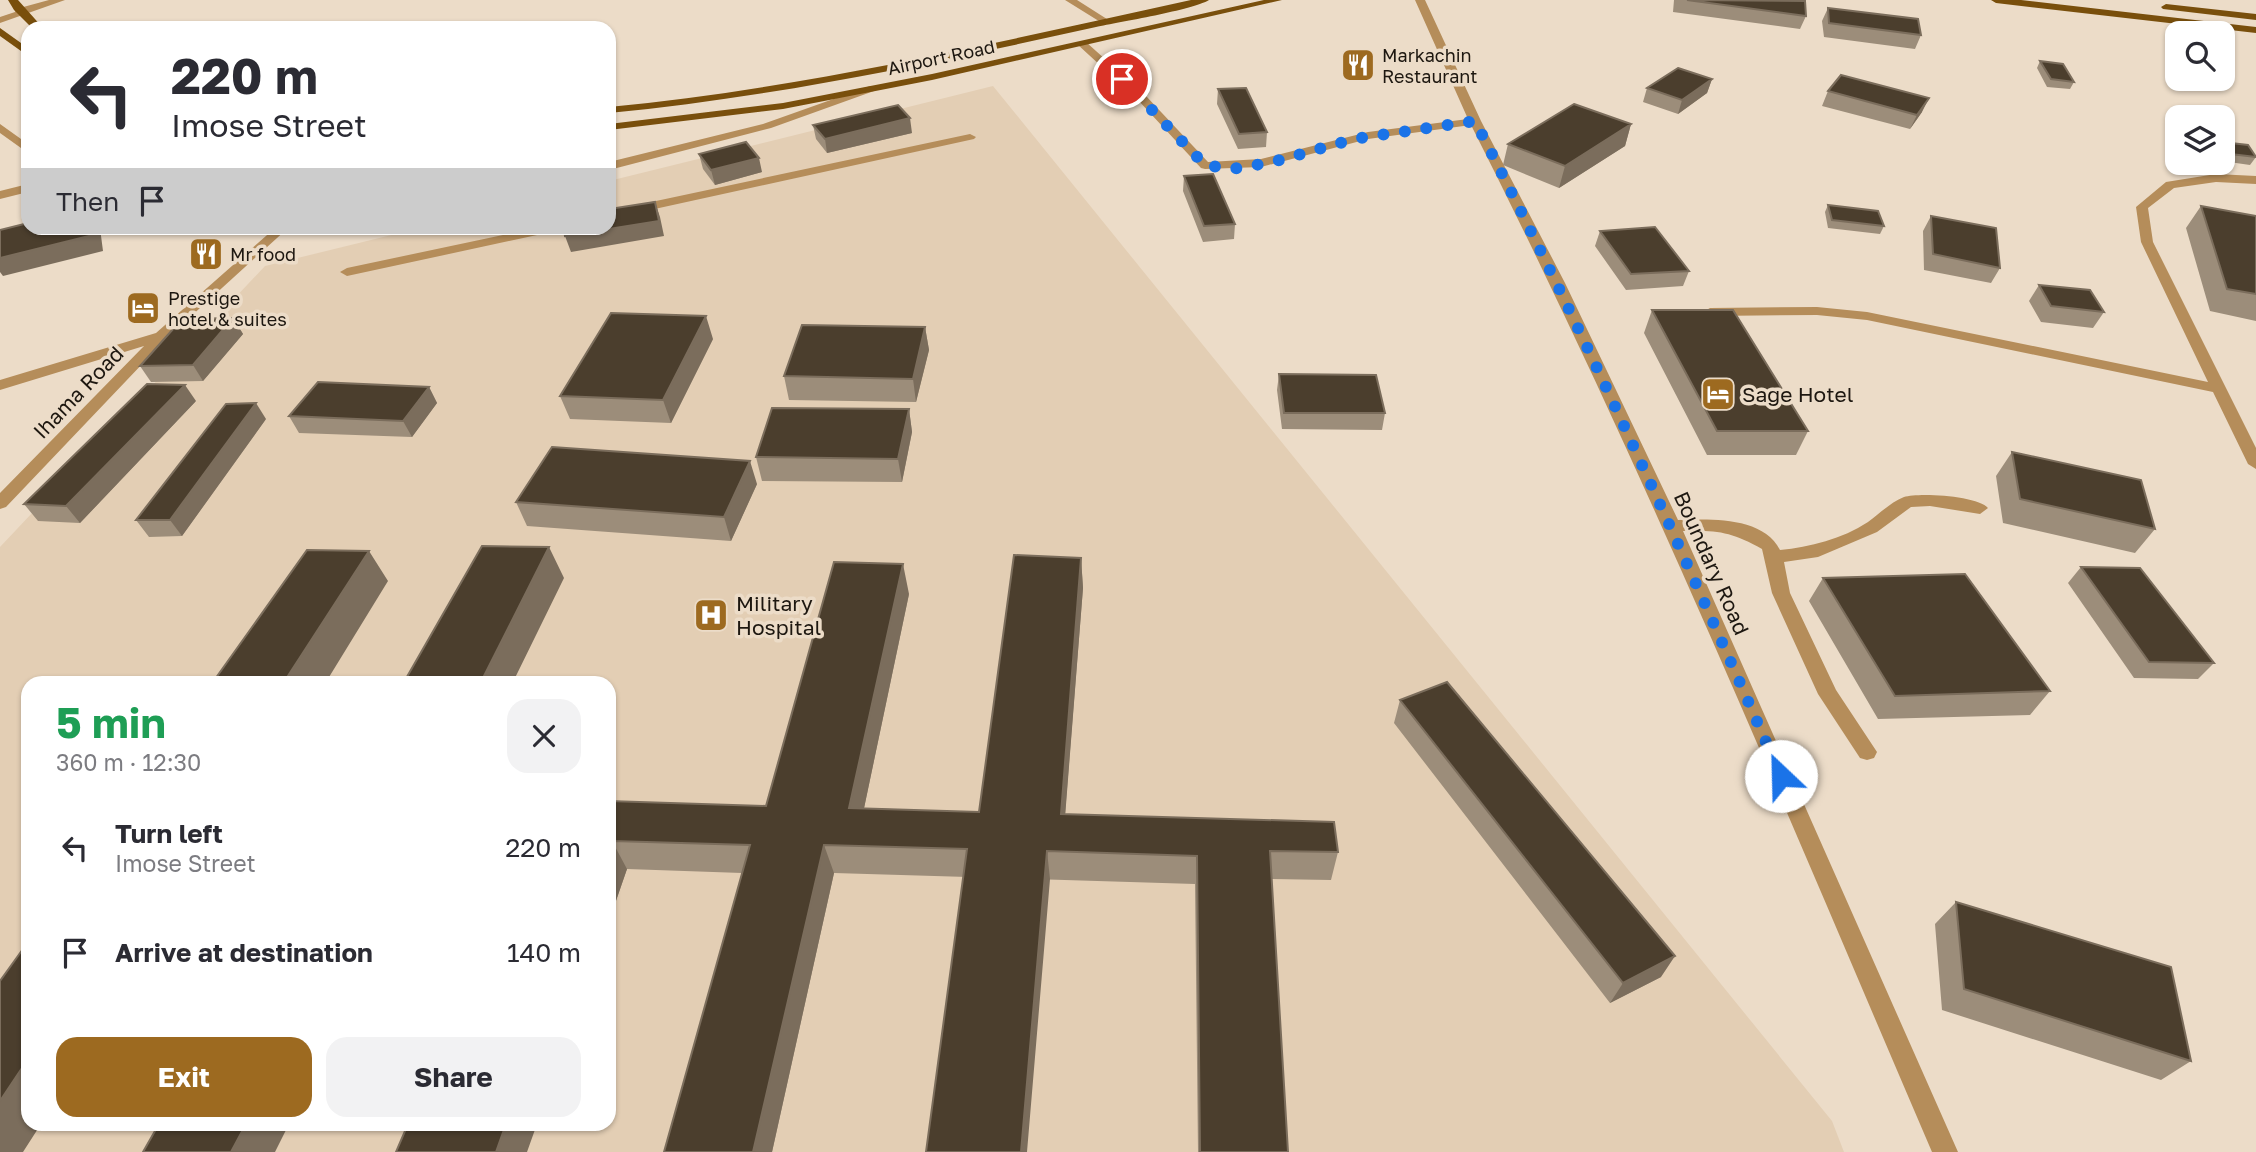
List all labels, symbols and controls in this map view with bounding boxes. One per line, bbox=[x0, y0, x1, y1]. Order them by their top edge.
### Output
map controls bbox=[2165, 21, 2235, 175]
button: search bbox=[2165, 21, 2235, 91]
street label: Airport Road bbox=[885, 35, 997, 79]
place label: Markachin Restaurant bbox=[1382, 44, 1477, 87]
text: 220 m bbox=[171, 46, 318, 105]
restaurant icon: Markachin Restaurant bbox=[1339, 46, 1377, 84]
icon: left bbox=[56, 49, 147, 140]
pin bbox=[1092, 49, 1152, 109]
icon: arrive bbox=[1103, 60, 1141, 98]
button: layers bbox=[2165, 105, 2235, 175]
text: Imose Street bbox=[171, 106, 367, 144]
icon: arrive bbox=[133, 182, 171, 220]
text: Then bbox=[56, 186, 119, 217]
restaurant icon: Mr food bbox=[187, 235, 225, 273]
place label: Mr food bbox=[230, 243, 296, 265]
place label: Prestige hotel & suites bbox=[168, 287, 287, 330]
hotel icon: Prestige hotel & suites bbox=[124, 289, 162, 327]
street label: Ihama Road bbox=[27, 340, 129, 444]
hotel icon: Sage Hotel bbox=[1699, 375, 1737, 413]
place label: Sage Hotel bbox=[1742, 381, 1854, 407]
street label: Boundary Road bbox=[1669, 487, 1755, 639]
place label: Military Hospital bbox=[736, 590, 821, 640]
hospital icon: Military Hospital bbox=[692, 596, 730, 634]
text: 5 min bbox=[56, 697, 166, 747]
button: close bbox=[507, 699, 581, 773]
position arrow bbox=[1744, 739, 1818, 813]
text: 360 m · 12:30 bbox=[56, 748, 201, 776]
text: Turn left bbox=[115, 818, 223, 849]
icon: left bbox=[56, 829, 94, 867]
text: 220 m bbox=[505, 832, 581, 863]
text: Imose Street bbox=[115, 849, 256, 877]
icon: arrive bbox=[56, 934, 94, 972]
text: Arrive at destination bbox=[115, 937, 373, 968]
text: 140 m bbox=[507, 937, 581, 968]
button: Exit bbox=[56, 1037, 312, 1117]
button: Share bbox=[326, 1037, 581, 1117]

